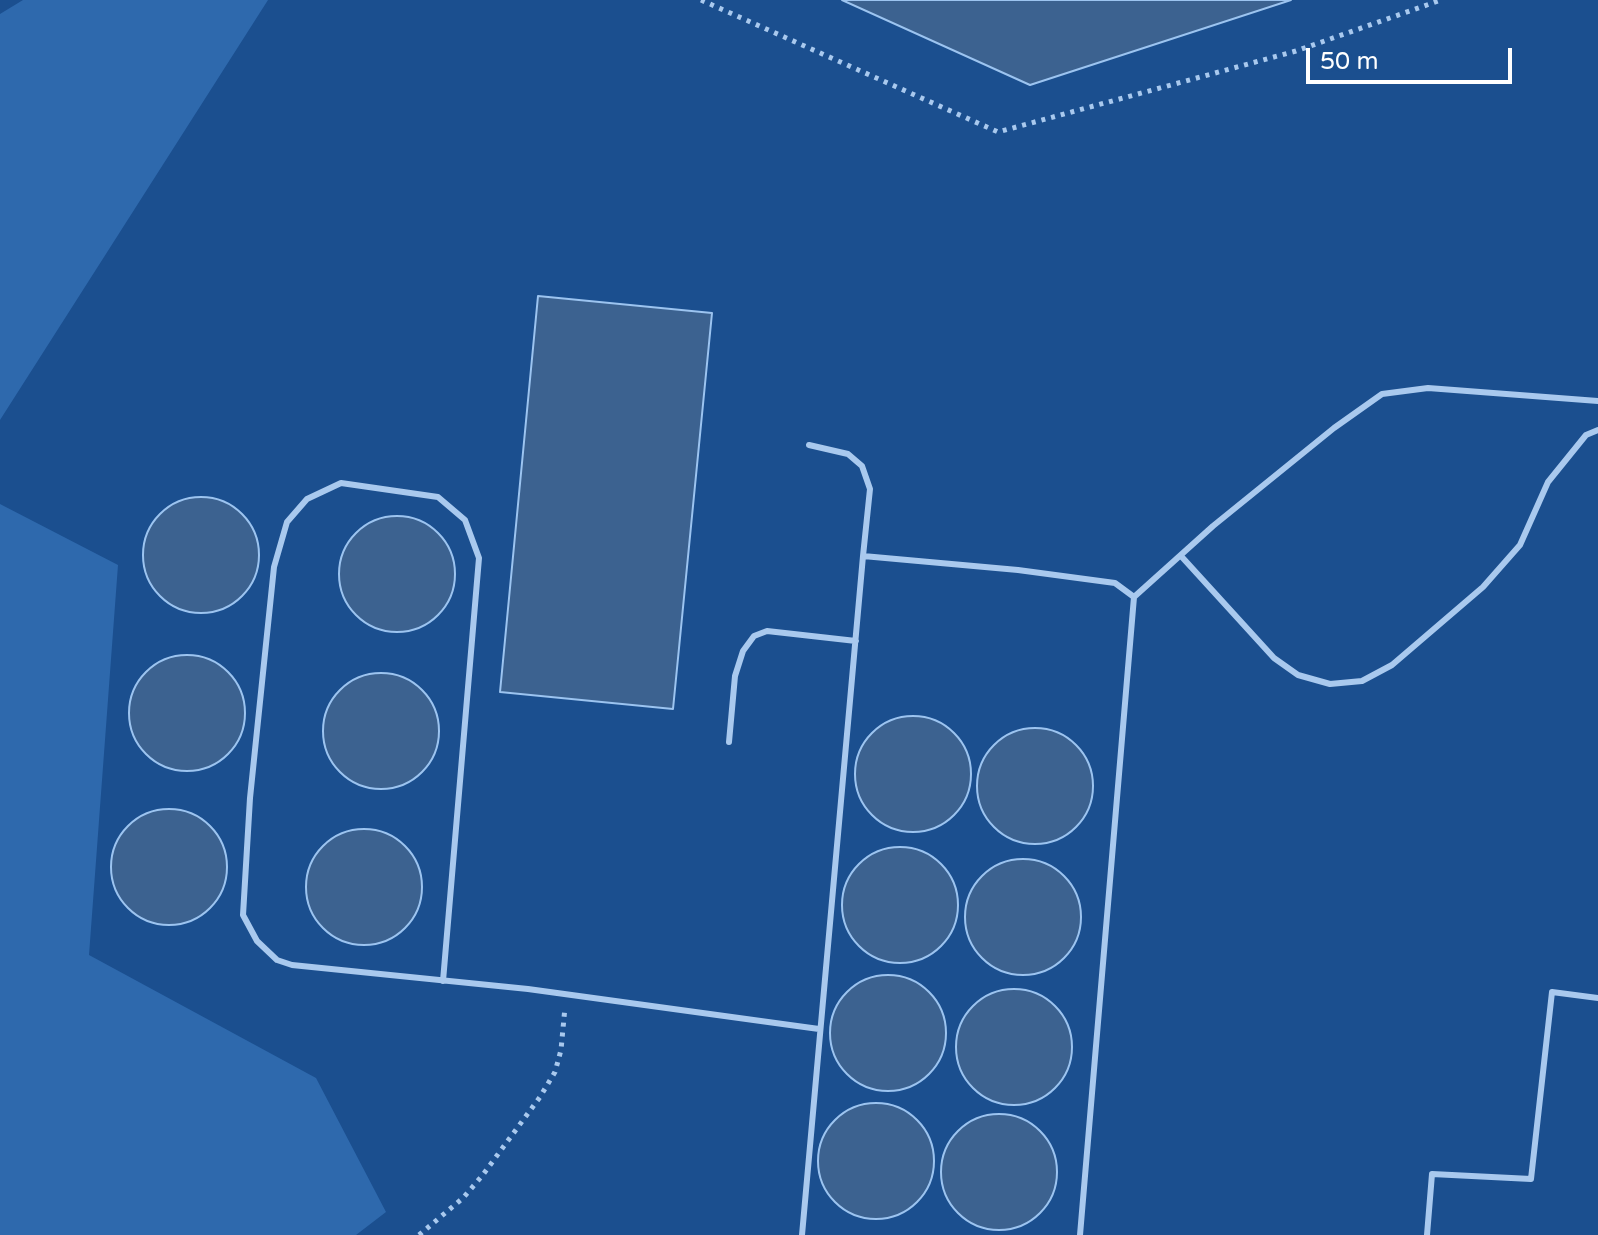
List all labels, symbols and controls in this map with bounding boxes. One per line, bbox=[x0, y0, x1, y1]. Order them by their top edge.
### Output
scale bar bbox=[1310, 32, 1516, 82]
text: 50 m bbox=[1320, 47, 1378, 76]

